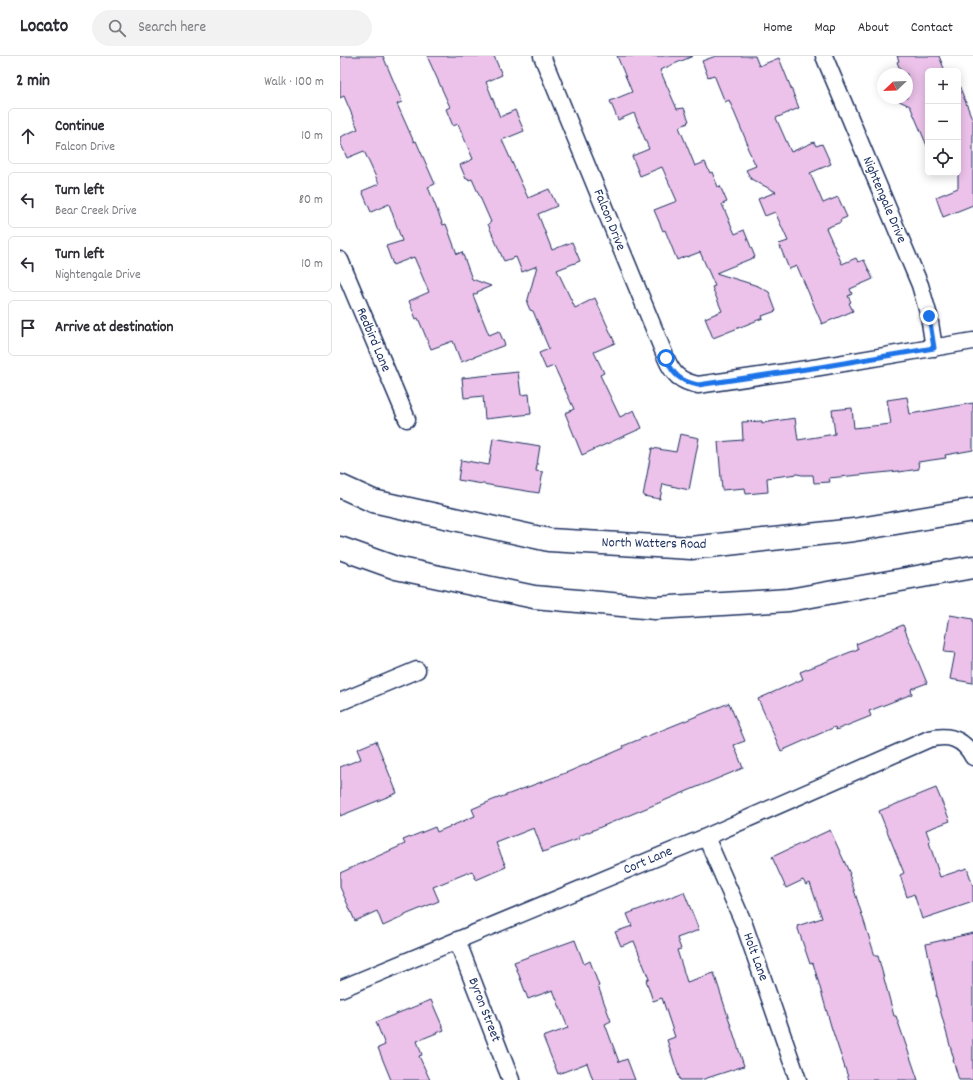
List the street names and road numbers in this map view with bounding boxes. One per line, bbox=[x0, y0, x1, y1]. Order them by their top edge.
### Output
street label: Nightengale Drive bbox=[857, 154, 911, 246]
street label: Falcon Drive bbox=[588, 186, 630, 254]
street label: Redbird Lane bbox=[350, 305, 396, 375]
street label: North Watters Road bbox=[601, 533, 707, 555]
street label: Cort Lane bbox=[620, 842, 676, 880]
street label: Holt Lane bbox=[737, 930, 773, 984]
street label: Byron Street bbox=[463, 975, 505, 1045]

